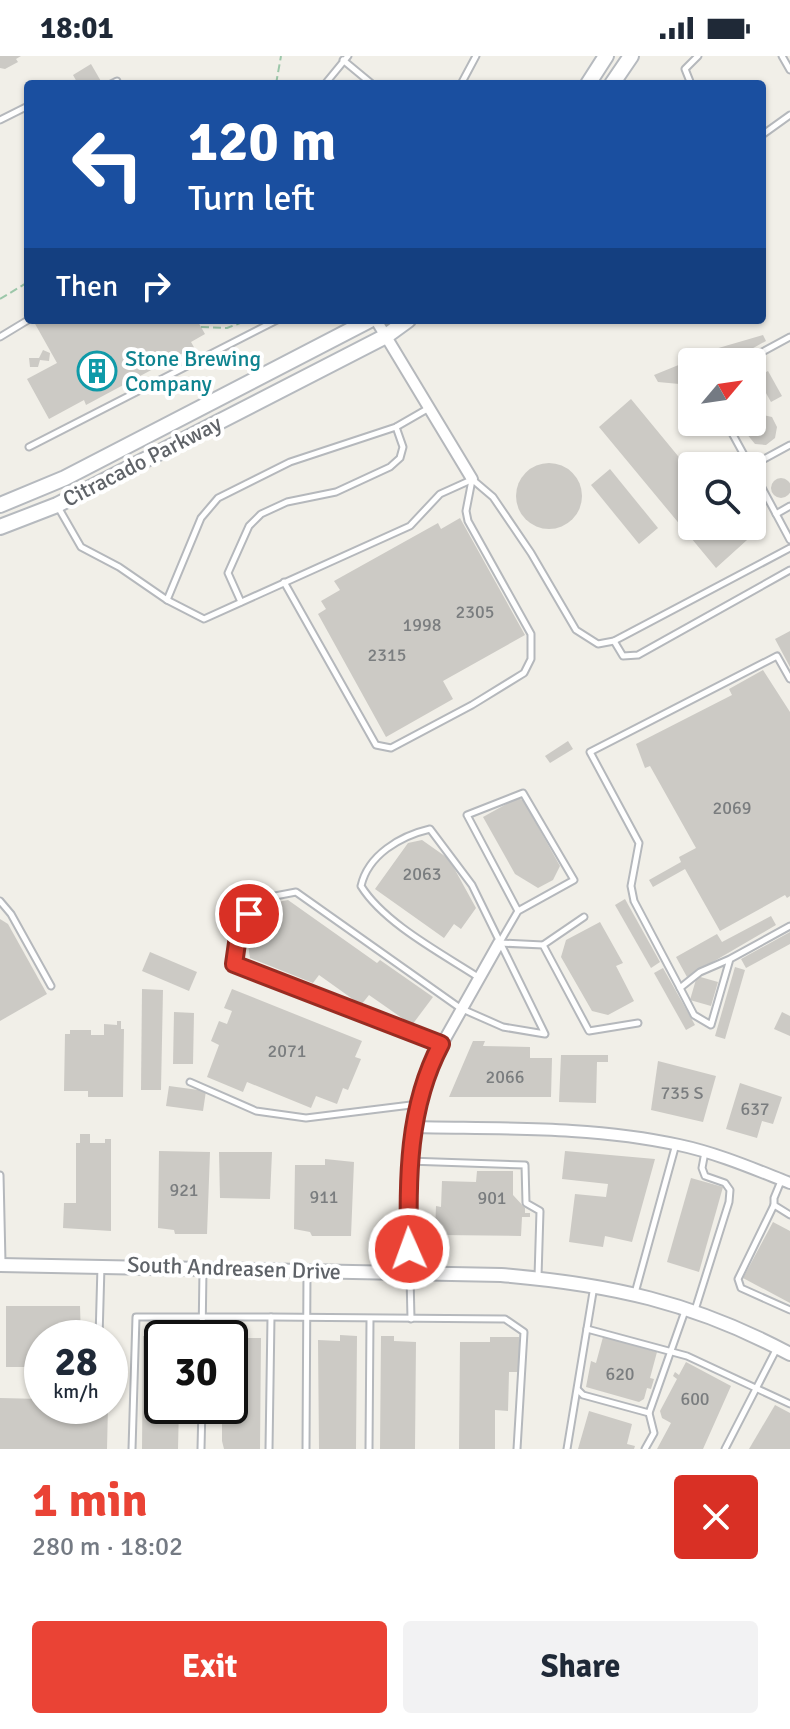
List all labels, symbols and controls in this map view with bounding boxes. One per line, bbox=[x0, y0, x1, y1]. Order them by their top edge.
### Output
text: 18:01 bbox=[40, 10, 114, 47]
text: 120 m bbox=[188, 107, 336, 176]
icon: left bbox=[56, 112, 160, 216]
text: Turn left bbox=[188, 176, 315, 221]
icon: right bbox=[134, 264, 178, 308]
text: Then bbox=[56, 268, 118, 305]
place label: Stone Brewing Company bbox=[125, 345, 261, 397]
north arrow bbox=[678, 348, 766, 436]
map controls bbox=[678, 348, 766, 540]
building icon: Stone Brewing Company bbox=[76, 350, 118, 392]
street label: Citracado Parkway bbox=[58, 409, 226, 513]
button: search bbox=[678, 452, 766, 540]
house number: 2305 bbox=[456, 601, 494, 623]
house number: 1998 bbox=[403, 614, 441, 636]
house number: 2315 bbox=[368, 644, 406, 666]
house number: 2069 bbox=[713, 797, 751, 819]
house number: 2063 bbox=[403, 863, 441, 885]
pin bbox=[215, 880, 283, 948]
icon: arrive bbox=[227, 892, 271, 936]
house number: 2071 bbox=[268, 1040, 306, 1062]
house number: 2066 bbox=[486, 1066, 524, 1088]
house number: 735 S bbox=[660, 1082, 704, 1104]
house number: 637 bbox=[740, 1098, 770, 1120]
house number: 921 bbox=[169, 1179, 199, 1201]
house number: 911 bbox=[309, 1186, 339, 1208]
house number: 901 bbox=[477, 1187, 507, 1209]
position arrow bbox=[367, 1207, 451, 1291]
street label: South Andreasen Drive bbox=[127, 1251, 341, 1285]
speed limit sign: 30 bbox=[144, 1320, 248, 1424]
text: 28 bbox=[54, 1337, 98, 1387]
house number: 620 bbox=[605, 1363, 635, 1385]
text: km/h bbox=[53, 1379, 99, 1404]
house number: 600 bbox=[680, 1388, 710, 1410]
text: 1 min bbox=[32, 1471, 148, 1530]
button: close bbox=[674, 1475, 758, 1559]
text: 280 m · 18:02 bbox=[32, 1531, 183, 1563]
button: Exit bbox=[32, 1621, 387, 1713]
button: Share bbox=[403, 1621, 758, 1713]

